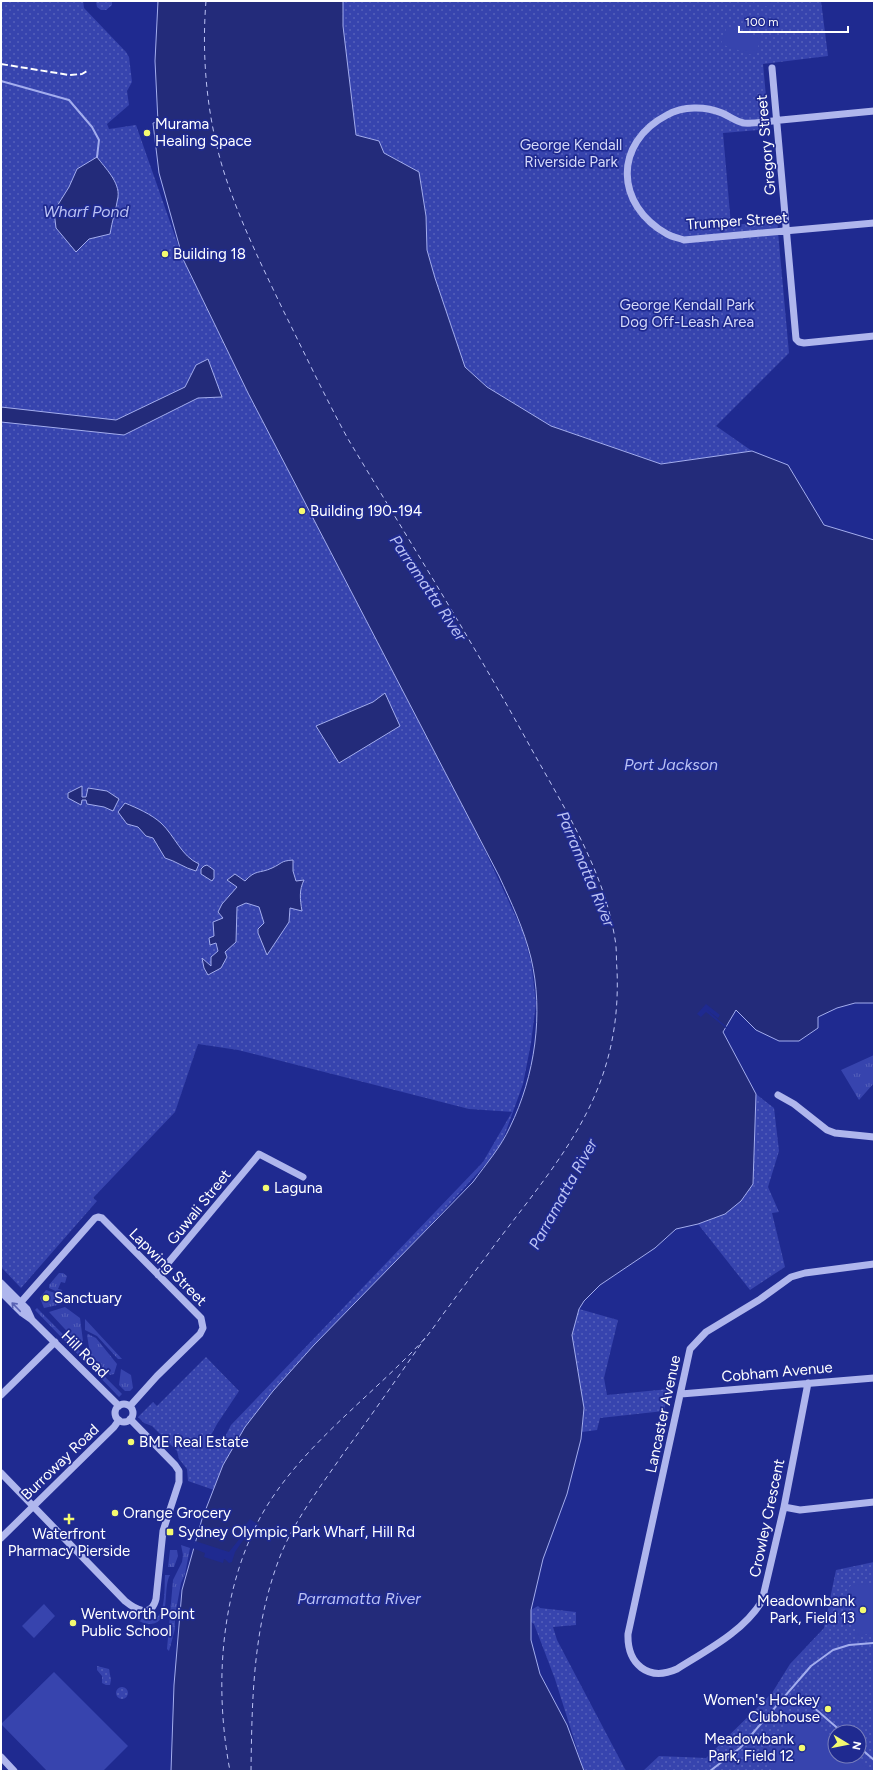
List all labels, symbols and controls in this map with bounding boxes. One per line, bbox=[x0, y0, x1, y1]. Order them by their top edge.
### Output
scale bar bbox=[739, 8, 848, 34]
text: 100 m bbox=[745, 15, 779, 29]
street label: Gregory Street bbox=[753, 94, 779, 196]
place label: Murama Healing Space bbox=[155, 115, 252, 150]
marker: Murama Healing Space bbox=[142, 128, 152, 138]
park label: George Kendall Riverside Park bbox=[520, 136, 622, 171]
water label: Wharf Pond bbox=[43, 202, 129, 221]
street label: Trumper Street bbox=[686, 208, 789, 234]
place label: Building 18 bbox=[173, 245, 246, 263]
marker: Building 18 bbox=[160, 249, 170, 259]
park label: George Kendall Park Dog Off-Leash Area bbox=[620, 296, 755, 331]
place label: Building 190-194 bbox=[310, 502, 422, 520]
marker: Building 190-194 bbox=[297, 506, 307, 516]
water label: Parramatta River bbox=[386, 531, 471, 645]
water label: Port Jackson bbox=[624, 755, 718, 774]
water label: Parramatta River bbox=[553, 808, 619, 930]
water label: Parramatta River bbox=[525, 1135, 602, 1253]
street label: Guwali Street bbox=[163, 1166, 235, 1248]
place label: Laguna bbox=[274, 1179, 323, 1197]
marker: Laguna bbox=[261, 1183, 271, 1193]
street label: Lapwing Street bbox=[125, 1224, 211, 1310]
place label: Sanctuary bbox=[54, 1289, 122, 1307]
marker: Sanctuary bbox=[41, 1293, 51, 1303]
one-way arrow bbox=[11, 1302, 21, 1312]
street label: Hill Road bbox=[58, 1327, 112, 1381]
street label: Lancaster Avenue bbox=[642, 1353, 684, 1475]
street label: Cobham Avenue bbox=[721, 1358, 833, 1386]
street label: Burroway Road bbox=[17, 1420, 103, 1504]
place label: BME Real Estate bbox=[139, 1433, 249, 1451]
marker: BME Real Estate bbox=[126, 1437, 136, 1447]
street label: Crowley Crescent bbox=[746, 1457, 788, 1579]
place label: Orange Grocery bbox=[123, 1504, 231, 1522]
marker: Orange Grocery bbox=[110, 1508, 120, 1518]
marker: Waterfront Pharmacy Pierside bbox=[64, 1514, 74, 1524]
place label: Sydney Olympic Park Wharf, Hill Rd bbox=[178, 1523, 415, 1541]
place label: Waterfront Pharmacy Pierside bbox=[8, 1525, 130, 1560]
marker: Sydney Olympic Park Wharf, Hill Rd bbox=[165, 1527, 175, 1537]
water label: Parramatta River bbox=[297, 1589, 421, 1608]
place label: Meadownbank Park, Field 13 bbox=[757, 1592, 856, 1627]
place label: Wentworth Point Public School bbox=[81, 1605, 195, 1640]
marker: Meadownbank Park, Field 13 bbox=[858, 1605, 868, 1615]
marker: Wentworth Point Public School bbox=[68, 1618, 78, 1628]
place label: Women's Hockey Clubhouse bbox=[703, 1691, 820, 1726]
marker: Women's Hockey Clubhouse bbox=[823, 1704, 833, 1714]
north arrow bbox=[827, 1724, 867, 1764]
place label: Meadowbank Park, Field 12 bbox=[704, 1730, 795, 1765]
text: N bbox=[849, 1740, 863, 1751]
marker: Meadowbank Park, Field 12 bbox=[797, 1743, 807, 1753]

